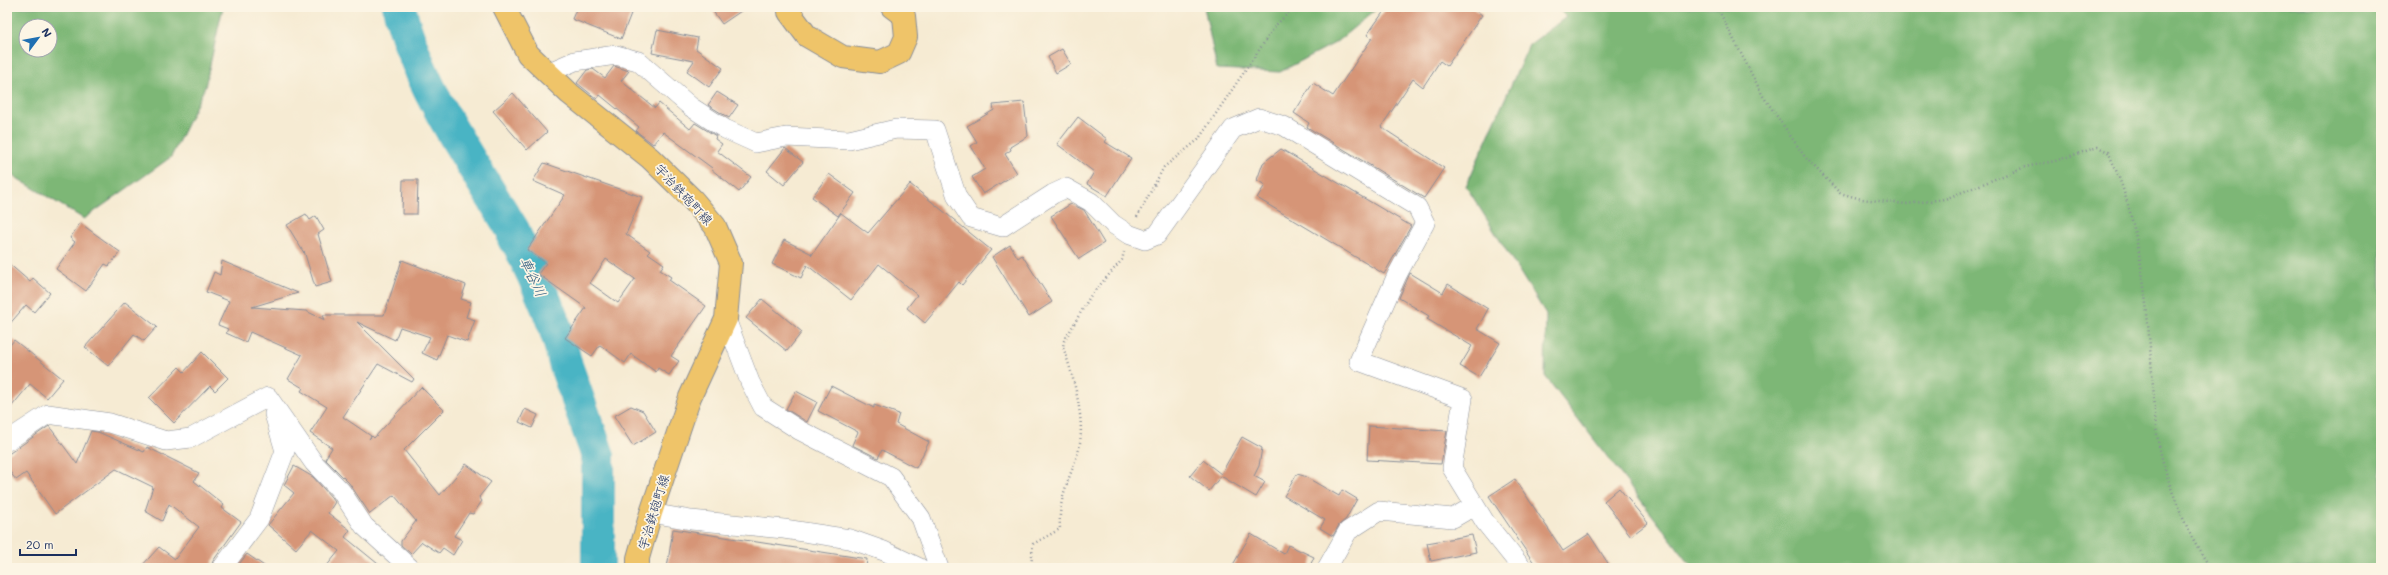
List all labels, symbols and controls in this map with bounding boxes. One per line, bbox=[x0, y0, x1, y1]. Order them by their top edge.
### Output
north arrow bbox=[18, 18, 58, 58]
text: N bbox=[38, 25, 55, 40]
street label: 宇治鉄砲町線 bbox=[652, 159, 718, 229]
water label: 車谷川 bbox=[516, 254, 551, 300]
street label: 宇治鉄砲町線 bbox=[633, 471, 672, 552]
scale bar bbox=[20, 531, 76, 557]
text: 20 m bbox=[26, 536, 54, 552]

